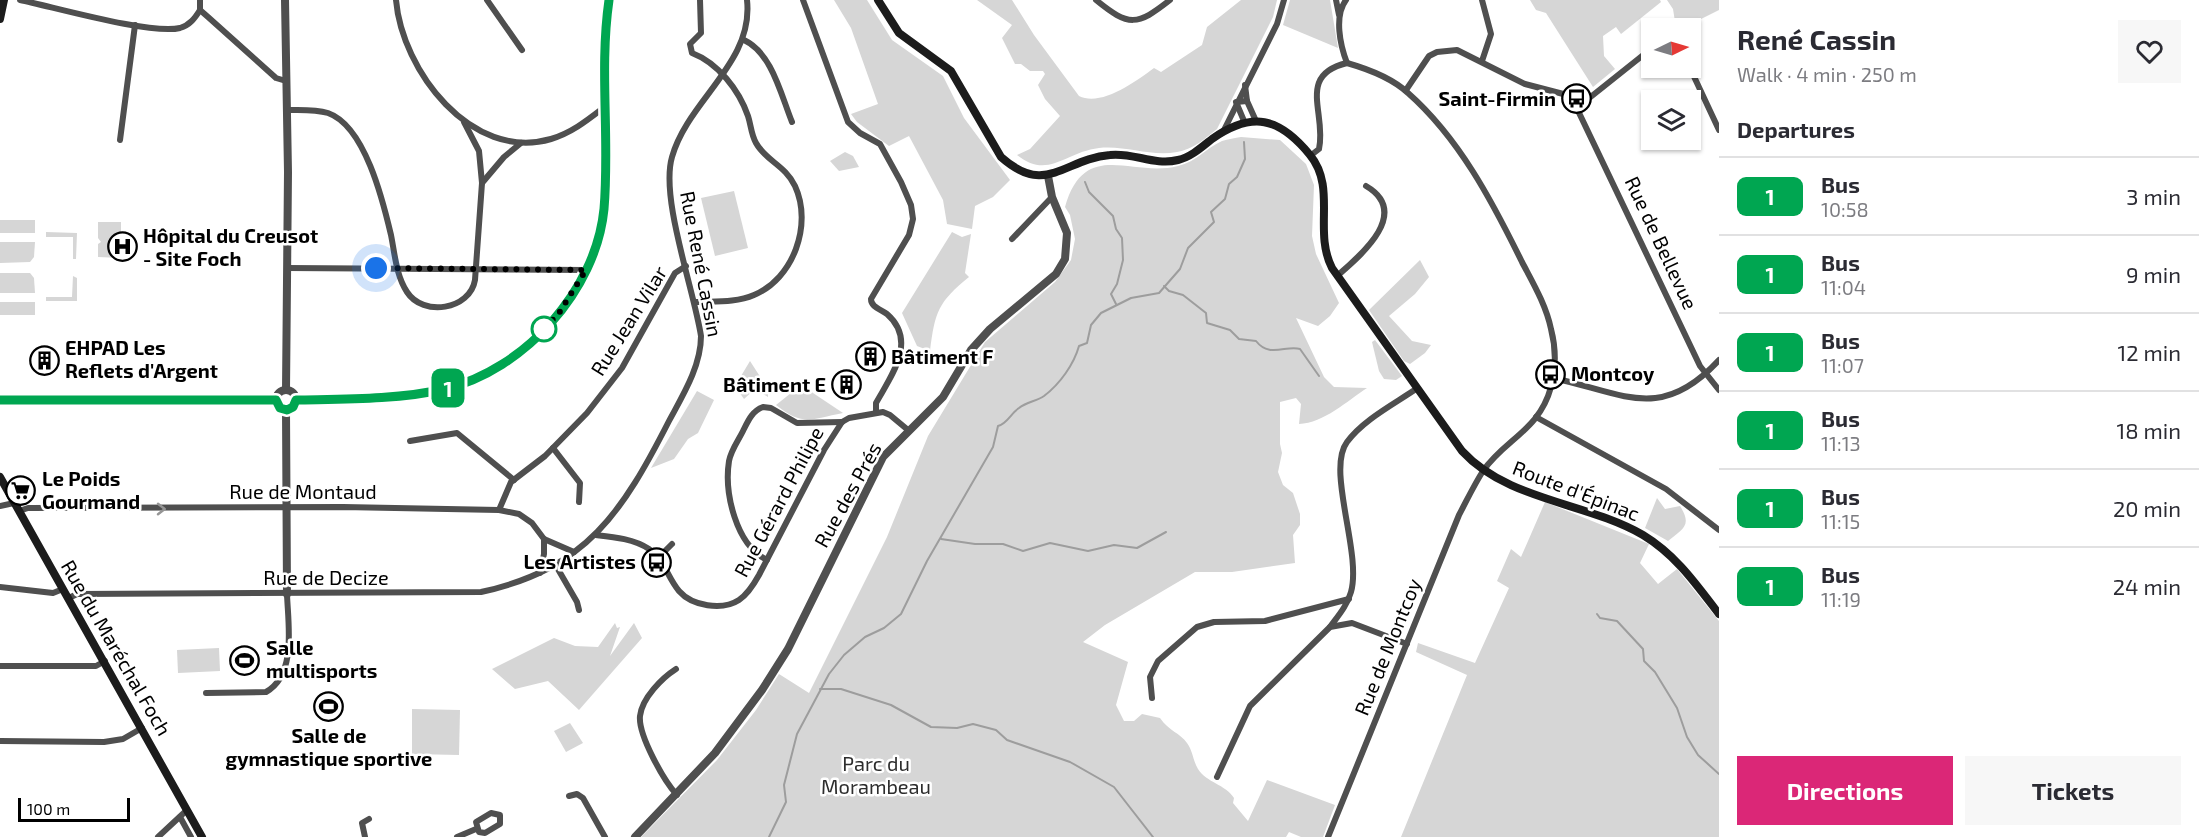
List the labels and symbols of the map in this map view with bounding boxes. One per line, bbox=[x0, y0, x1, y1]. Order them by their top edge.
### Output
north arrow bbox=[1641, 18, 1701, 78]
bus stop icon: Saint-Firmin bbox=[1561, 83, 1593, 115]
place label: Saint-Firmin bbox=[1439, 86, 1556, 110]
street label: Rue de Bellevue bbox=[1621, 172, 1703, 313]
street label: Rue René Cassin bbox=[676, 189, 728, 339]
place label: Hôpital du Creusot - Site Foch bbox=[143, 223, 318, 270]
hospital icon: Hôpital du Creusot - Site Foch bbox=[106, 231, 138, 263]
your location bbox=[361, 253, 391, 283]
street label: Rue Jean Vilar bbox=[585, 261, 671, 380]
unlabelled marker bbox=[531, 316, 557, 342]
place label: EHPAD Les Reflets d'Argent bbox=[65, 335, 218, 382]
building icon: Bâtiment F bbox=[854, 341, 886, 373]
building icon: EHPAD Les Reflets d'Argent bbox=[28, 344, 60, 376]
place label: Bâtiment F bbox=[891, 344, 994, 368]
bus stop icon: Montcoy bbox=[1534, 358, 1566, 390]
place label: Montcoy bbox=[1571, 361, 1655, 386]
line badge: 1 bbox=[428, 368, 468, 408]
building icon: Bâtiment E bbox=[831, 369, 863, 401]
place label: Bâtiment E bbox=[723, 372, 826, 396]
street label: Rue Gérard Philipe bbox=[728, 422, 828, 581]
street label: Rue des Prés bbox=[808, 438, 886, 551]
street label: Route d'Épinac bbox=[1510, 455, 1643, 525]
place label: Le Poids Gourmand bbox=[42, 466, 140, 513]
supermarket icon: Le Poids Gourmand bbox=[5, 475, 37, 507]
street label: Rue de Montaud bbox=[229, 479, 377, 503]
one-way arrow bbox=[156, 503, 165, 515]
bus stop icon: Les Artistes bbox=[641, 546, 673, 578]
place label: Les Artistes bbox=[524, 549, 636, 573]
street label: Rue du Maréchal Foch bbox=[57, 555, 177, 740]
street label: Rue de Decize bbox=[263, 565, 389, 589]
street label: Rue de Montcoy bbox=[1349, 574, 1426, 718]
place label: Salle multisports bbox=[266, 635, 377, 682]
sports icon: Salle multisports bbox=[229, 644, 261, 676]
sports icon: Salle de gymnastique sportive bbox=[313, 690, 345, 722]
place label: Salle de gymnastique sportive bbox=[226, 723, 432, 771]
park label: Parc du Morambeau bbox=[821, 751, 931, 798]
scale bar bbox=[18, 795, 130, 822]

